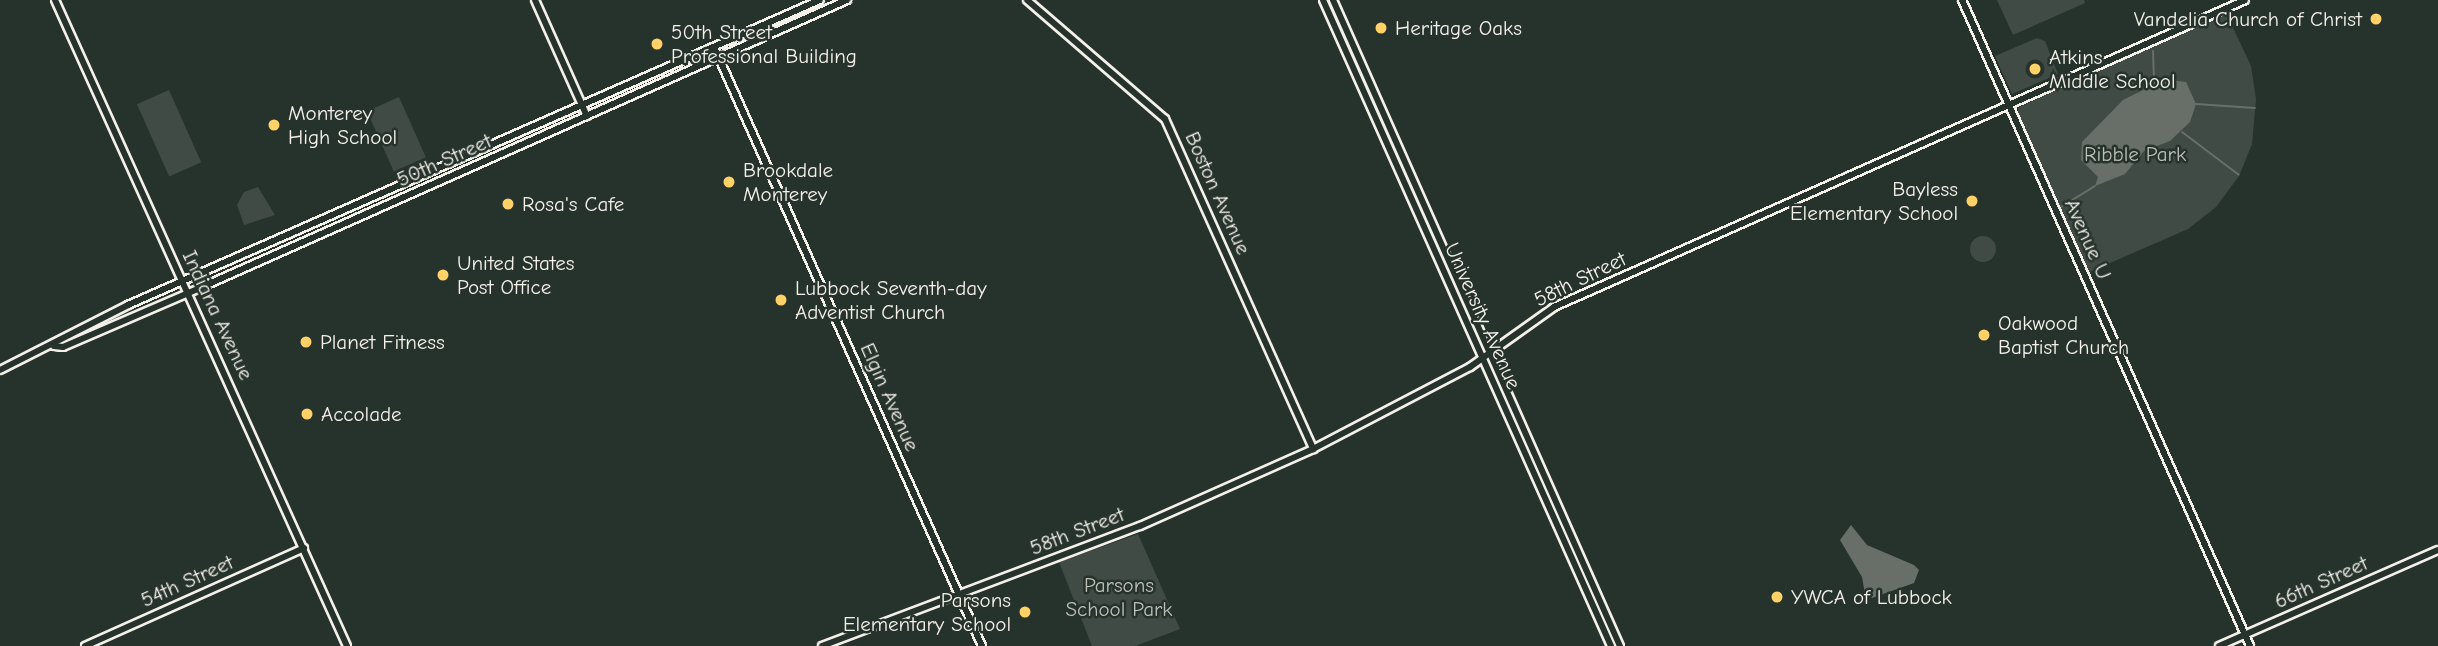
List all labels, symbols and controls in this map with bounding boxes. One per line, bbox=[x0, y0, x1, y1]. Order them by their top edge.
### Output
place label: Vandelia Church of Christ bbox=[2134, 6, 2362, 32]
marker: Vandelia Church of Christ bbox=[2368, 11, 2384, 27]
place label: Heritage Oaks bbox=[1395, 15, 1522, 41]
place label: 50th Street Professional Building bbox=[671, 19, 857, 69]
marker: Heritage Oaks bbox=[1373, 20, 1389, 36]
marker: 50th Street Professional Building bbox=[649, 36, 665, 52]
place label: Atkins Middle School bbox=[2049, 44, 2176, 94]
marker: Atkins Middle School bbox=[2027, 61, 2043, 77]
place label: Monterey High School bbox=[288, 100, 397, 150]
marker: Monterey High School bbox=[266, 117, 282, 133]
street label: 50th Street bbox=[393, 128, 495, 192]
street label: Boston Avenue bbox=[1180, 128, 1256, 258]
park label: Ribble Park bbox=[2084, 141, 2186, 167]
place label: Brookdale Monterey bbox=[743, 157, 833, 207]
marker: Brookdale Monterey bbox=[721, 174, 737, 190]
place label: Bayless Elementary School bbox=[1790, 176, 1958, 226]
place label: Rosa's Cafe bbox=[522, 191, 624, 217]
marker: Bayless Elementary School bbox=[1964, 193, 1980, 209]
street label: Avenue U bbox=[2059, 195, 2117, 283]
marker: Rosa's Cafe bbox=[500, 196, 516, 212]
street label: University Avenue bbox=[1439, 239, 1527, 393]
street label: Indiana Avenue bbox=[177, 246, 259, 384]
street label: 58th Street bbox=[1530, 246, 1630, 312]
place label: United States Post Office bbox=[457, 250, 574, 300]
marker: United States Post Office bbox=[435, 267, 451, 283]
place label: Lubbock Seventh-day Adventist Church bbox=[795, 275, 987, 325]
marker: Lubbock Seventh-day Adventist Church bbox=[773, 292, 789, 308]
place label: Oakwood Baptist Church bbox=[1998, 310, 2129, 360]
marker: Oakwood Baptist Church bbox=[1976, 327, 1992, 343]
place label: Planet Fitness bbox=[320, 329, 445, 355]
marker: Planet Fitness bbox=[298, 334, 314, 350]
street label: Elgin Avenue bbox=[855, 339, 925, 455]
place label: Accolade bbox=[321, 401, 402, 427]
marker: Accolade bbox=[299, 406, 315, 422]
street label: 58th Street bbox=[1026, 501, 1128, 561]
street label: 54th Street bbox=[137, 549, 237, 613]
street label: 66th Street bbox=[2270, 550, 2372, 614]
park label: Parsons School Park bbox=[1065, 572, 1173, 622]
place label: YWCA of Lubbock bbox=[1791, 584, 1952, 610]
place label: Parsons Elementary School bbox=[843, 587, 1011, 637]
marker: YWCA of Lubbock bbox=[1769, 589, 1785, 605]
marker: Parsons Elementary School bbox=[1017, 604, 1033, 620]

